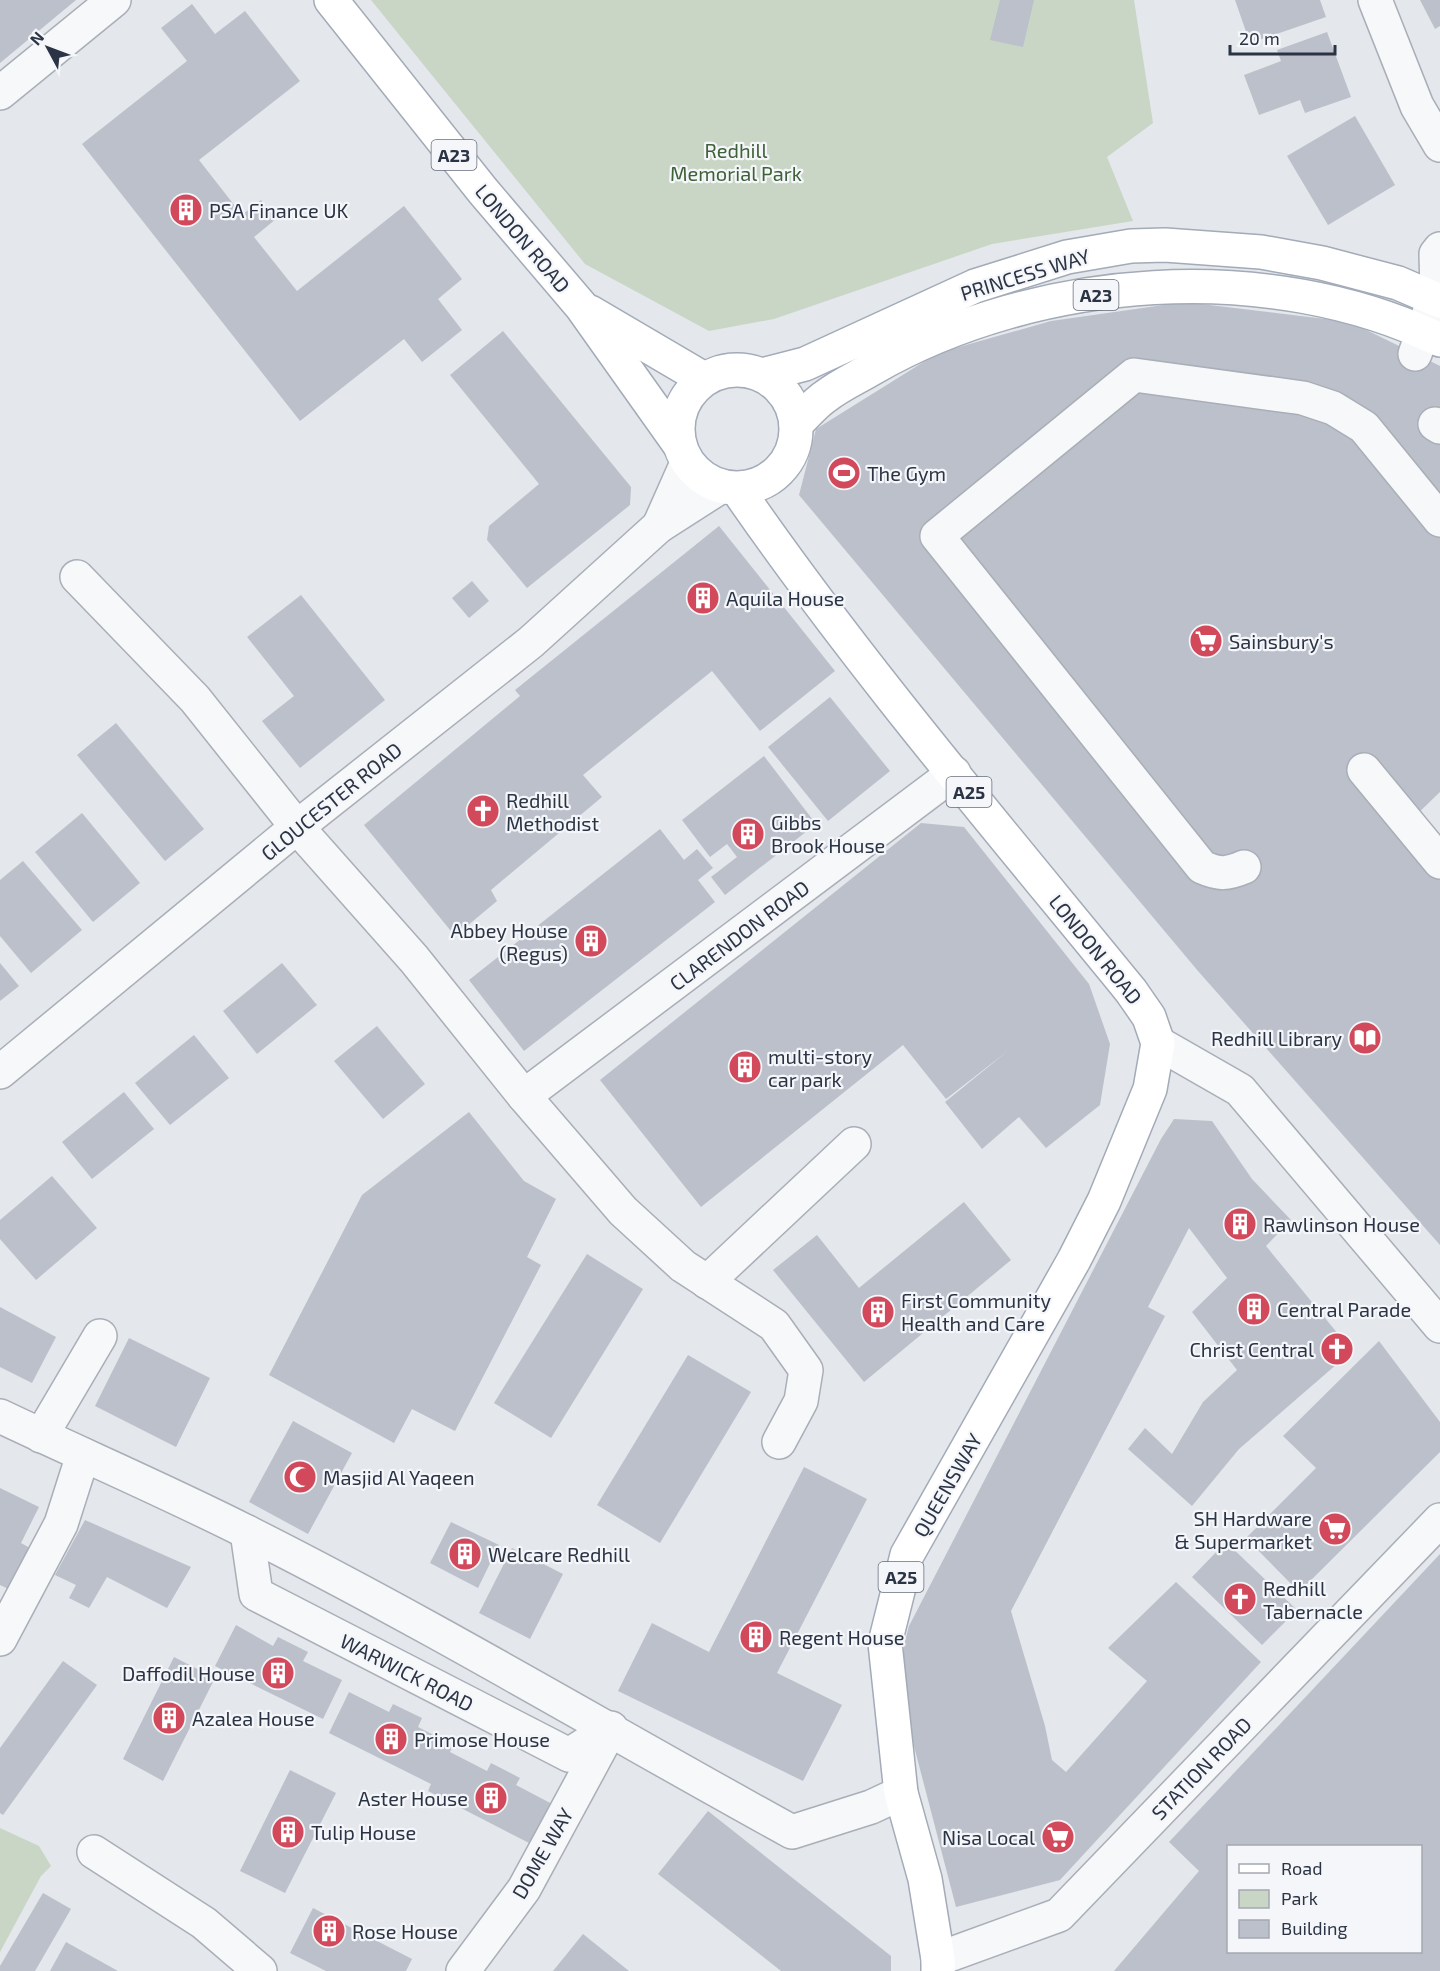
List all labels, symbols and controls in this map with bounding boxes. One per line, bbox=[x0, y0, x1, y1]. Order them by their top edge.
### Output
north arrow bbox=[18, 18, 78, 78]
scale bar bbox=[1230, 18, 1335, 56]
text: N bbox=[25, 27, 47, 48]
text: 20 m bbox=[1239, 27, 1280, 49]
park label: Redhill Memorial Park bbox=[670, 138, 802, 185]
road number: A23 bbox=[432, 140, 476, 170]
street label: LONDON ROAD bbox=[471, 179, 575, 297]
building icon: PSA Finance UK bbox=[168, 192, 204, 228]
place label: PSA Finance UK bbox=[209, 198, 349, 222]
street label: PRINCESS WAY bbox=[957, 243, 1093, 305]
road number: A23 bbox=[1074, 280, 1118, 310]
sports icon: The Gym bbox=[826, 455, 862, 491]
place label: The Gym bbox=[867, 461, 946, 485]
building icon: Aquila House bbox=[685, 580, 721, 616]
place label: Aquila House bbox=[726, 586, 845, 610]
supermarket icon: Sainsbury's bbox=[1188, 623, 1224, 659]
place label: Sainsbury's bbox=[1229, 629, 1334, 653]
street label: GLOUCESTER ROAD bbox=[256, 737, 406, 865]
road number: A25 bbox=[946, 777, 992, 807]
place label: Redhill Methodist bbox=[506, 788, 599, 835]
church icon: Redhill Methodist bbox=[465, 793, 501, 829]
place label: Gibbs Brook House bbox=[771, 810, 885, 857]
building icon: Gibbs Brook House bbox=[730, 816, 766, 852]
street label: CLARENDON ROAD bbox=[665, 875, 813, 995]
street label: LONDON ROAD bbox=[1045, 889, 1147, 1009]
place label: Abbey House (Regus) bbox=[450, 918, 568, 965]
building icon: Abbey House (Regus) bbox=[573, 923, 609, 959]
library icon: Redhill Library bbox=[1347, 1020, 1383, 1056]
place label: Redhill Library bbox=[1211, 1026, 1342, 1050]
place label: multi-story car park bbox=[768, 1044, 872, 1091]
building icon: multi-story car park bbox=[727, 1049, 763, 1085]
building icon: Rawlinson House bbox=[1222, 1206, 1258, 1242]
place label: Rawlinson House bbox=[1263, 1212, 1420, 1236]
place label: First Community Health and Care bbox=[901, 1288, 1051, 1335]
building icon: Central Parade bbox=[1236, 1291, 1272, 1327]
building icon: First Community Health and Care bbox=[860, 1294, 896, 1330]
place label: Central Parade bbox=[1277, 1297, 1411, 1321]
church icon: Christ Central bbox=[1319, 1331, 1355, 1367]
place label: Christ Central bbox=[1189, 1337, 1314, 1361]
street label: QUEENSWAY bbox=[908, 1428, 987, 1541]
mosque icon: Masjid Al Yaqeen bbox=[282, 1459, 318, 1495]
place label: Masjid Al Yaqeen bbox=[323, 1465, 475, 1489]
place label: SH Hardware & Supermarket bbox=[1174, 1506, 1312, 1553]
supermarket icon: SH Hardware & Supermarket bbox=[1317, 1511, 1353, 1547]
building icon: Welcare Redhill bbox=[447, 1536, 483, 1572]
place label: Welcare Redhill bbox=[488, 1542, 630, 1566]
road number: A25 bbox=[878, 1562, 924, 1592]
place label: Redhill Tabernacle bbox=[1263, 1576, 1363, 1623]
church icon: Redhill Tabernacle bbox=[1222, 1581, 1258, 1617]
building icon: Regent House bbox=[738, 1619, 774, 1655]
place label: Regent House bbox=[779, 1625, 905, 1649]
street label: WARWICK ROAD bbox=[336, 1628, 478, 1716]
building icon: Daffodil House bbox=[260, 1655, 296, 1691]
place label: Daffodil House bbox=[122, 1661, 255, 1685]
building icon: Azalea House bbox=[151, 1700, 187, 1736]
place label: Azalea House bbox=[192, 1706, 315, 1730]
street label: STATION ROAD bbox=[1146, 1712, 1256, 1824]
building icon: Primose House bbox=[373, 1721, 409, 1757]
place label: Primose House bbox=[414, 1727, 550, 1751]
building icon: Aster House bbox=[473, 1780, 509, 1816]
place label: Aster House bbox=[358, 1786, 468, 1810]
street label: DOME WAY bbox=[506, 1803, 578, 1903]
building icon: Tulip House bbox=[270, 1814, 306, 1850]
supermarket icon: Nisa Local bbox=[1040, 1819, 1076, 1855]
place label: Tulip House bbox=[311, 1820, 416, 1844]
place label: Nisa Local bbox=[942, 1825, 1035, 1849]
legend bbox=[1227, 1845, 1422, 1953]
text: Road bbox=[1281, 1857, 1322, 1879]
text: Park bbox=[1281, 1887, 1318, 1909]
building icon: Rose House bbox=[311, 1913, 347, 1949]
text: Building bbox=[1281, 1917, 1348, 1939]
place label: Rose House bbox=[352, 1919, 458, 1943]

